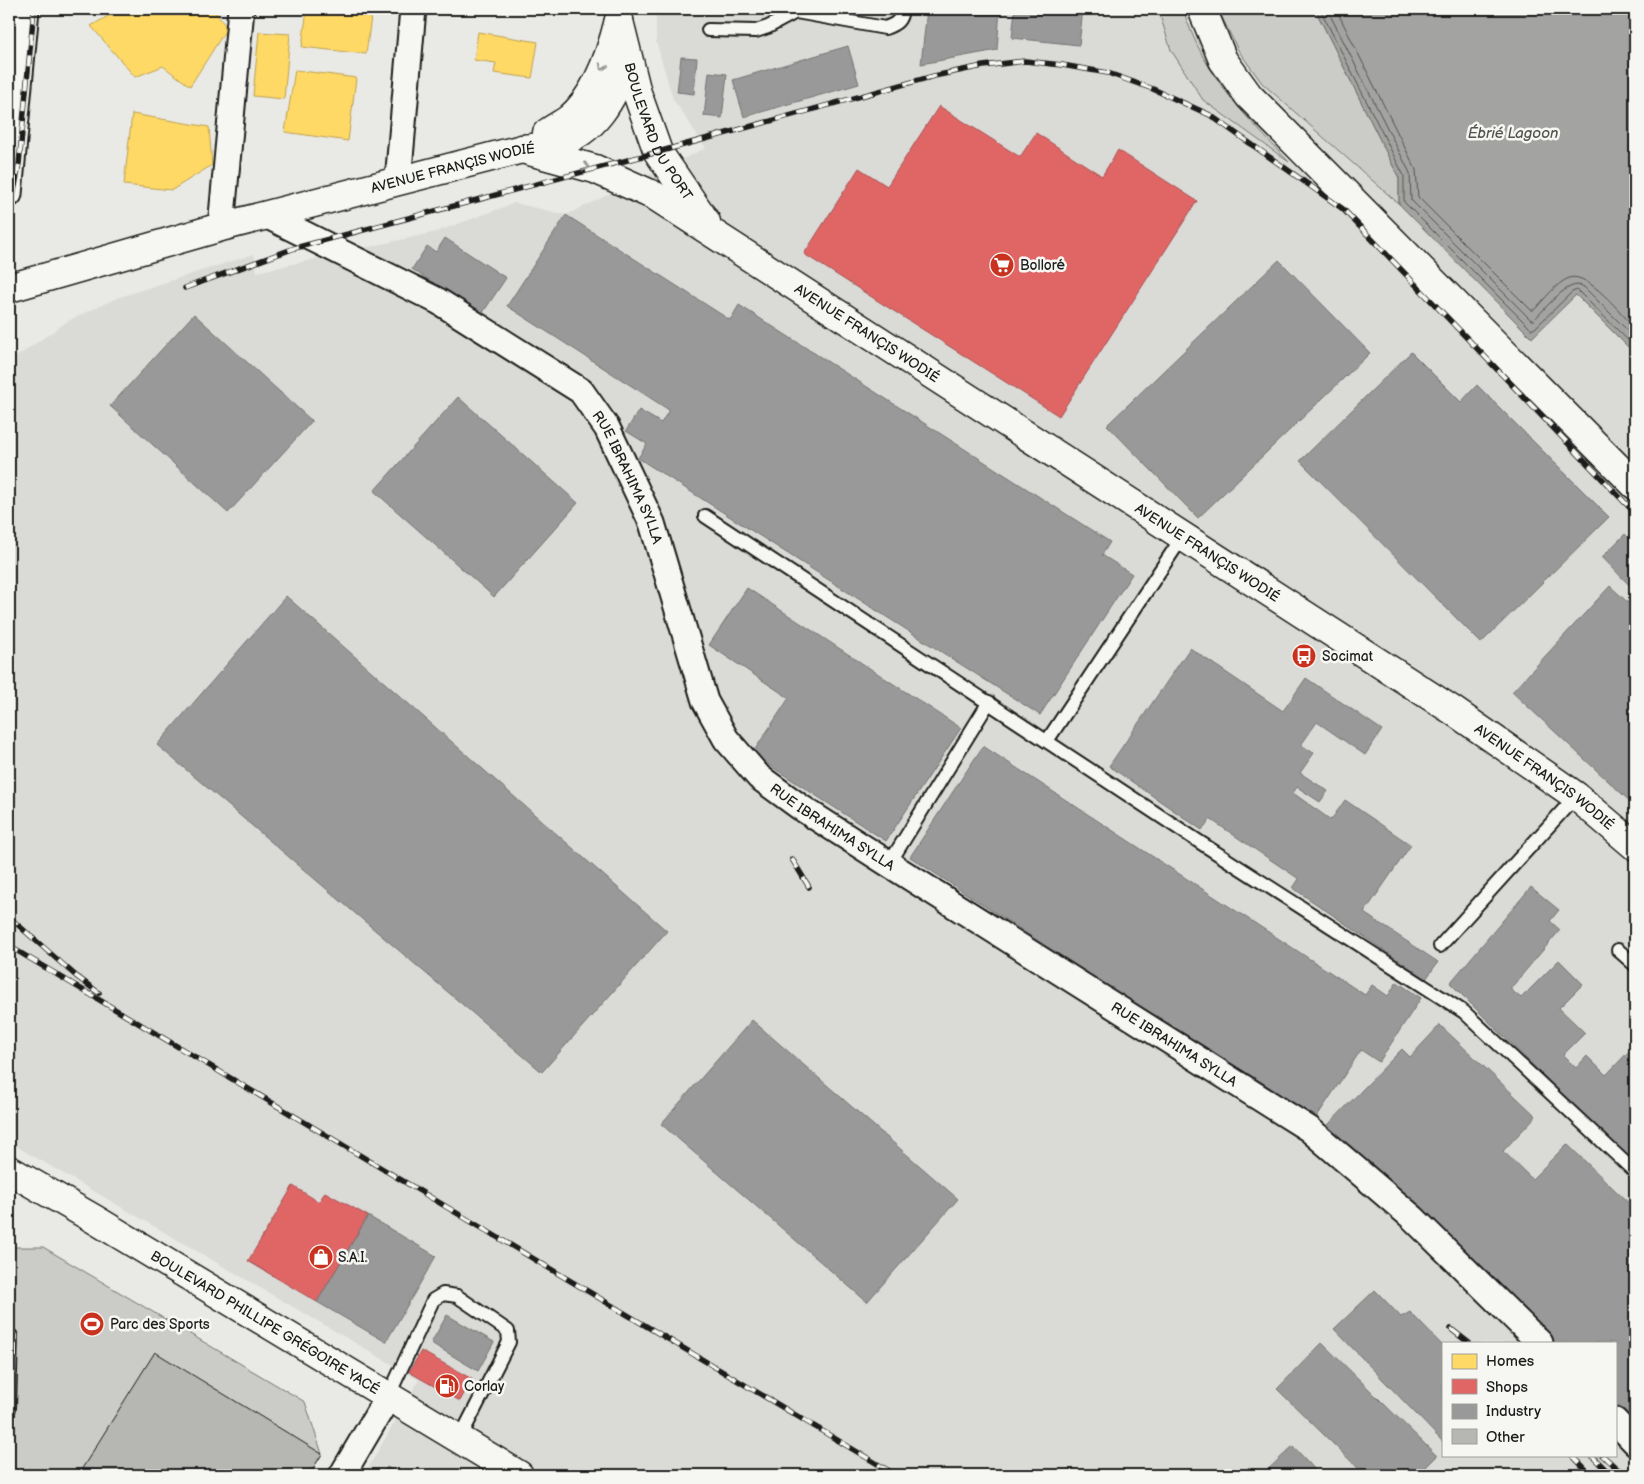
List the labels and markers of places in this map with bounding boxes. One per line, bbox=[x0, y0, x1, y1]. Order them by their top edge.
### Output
supermarket icon: Bolloré bbox=[989, 252, 1015, 278]
place label: Bolloré bbox=[1020, 257, 1065, 274]
bus stop icon: Socimat bbox=[1291, 643, 1317, 669]
place label: Socimat bbox=[1322, 648, 1374, 665]
shop icon: S.A.I. bbox=[308, 1244, 334, 1270]
place label: S.A.I. bbox=[338, 1249, 368, 1266]
sports icon: Parc des Sports bbox=[79, 1311, 105, 1337]
place label: Parc des Sports bbox=[110, 1316, 210, 1333]
fuel station icon: Corlay bbox=[434, 1373, 460, 1399]
place label: Corlay bbox=[464, 1378, 505, 1395]

